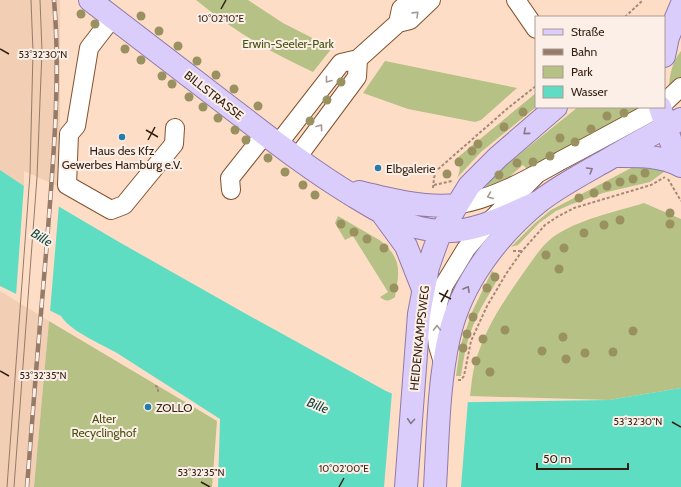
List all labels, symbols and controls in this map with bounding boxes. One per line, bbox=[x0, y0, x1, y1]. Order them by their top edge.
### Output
text: 10°02'10"E bbox=[198, 12, 245, 25]
one-way arrow bbox=[411, 12, 419, 19]
legend bbox=[535, 16, 665, 108]
text: Straße bbox=[571, 24, 604, 39]
park label: Erwin-Seeler-Park bbox=[242, 36, 334, 51]
text: Bahn bbox=[571, 44, 597, 59]
text: 53°32'30"N bbox=[19, 48, 67, 61]
text: Park bbox=[571, 64, 593, 79]
street label: BILLSTRASSE bbox=[181, 67, 247, 123]
one-way arrow bbox=[326, 75, 333, 82]
text: Wasser bbox=[571, 84, 608, 99]
one-way arrow bbox=[315, 125, 322, 132]
one-way arrow bbox=[523, 128, 531, 135]
marker: Haus des Kfz Gewerbes Hamburg e.V. bbox=[117, 132, 127, 142]
place label: Haus des Kfz Gewerbes Hamburg e.V. bbox=[62, 143, 182, 172]
place label: Elbgalerie bbox=[386, 161, 435, 176]
marker: Elbgalerie bbox=[373, 163, 383, 173]
one-way arrow bbox=[586, 167, 593, 174]
one-way arrow bbox=[486, 191, 493, 199]
water label: Bille bbox=[28, 224, 56, 250]
street label: HEIDENKAMPSWEG bbox=[406, 285, 432, 391]
one-way arrow bbox=[463, 286, 470, 293]
one-way arrow bbox=[433, 325, 441, 331]
text: 53°32'35"N bbox=[19, 369, 67, 382]
water label: Bille bbox=[305, 393, 331, 417]
place label: ZOLLO bbox=[156, 400, 193, 415]
marker: ZOLLO bbox=[143, 402, 153, 412]
park label: Alter Recyclinghof bbox=[71, 411, 137, 440]
text: 53°32'30"N bbox=[614, 415, 662, 428]
one-way arrow bbox=[406, 418, 415, 424]
scale bar bbox=[537, 445, 628, 471]
text: 50 m bbox=[543, 451, 571, 466]
text: 10°02'00"E bbox=[319, 462, 369, 475]
text: 53°32'35"N bbox=[177, 466, 225, 479]

